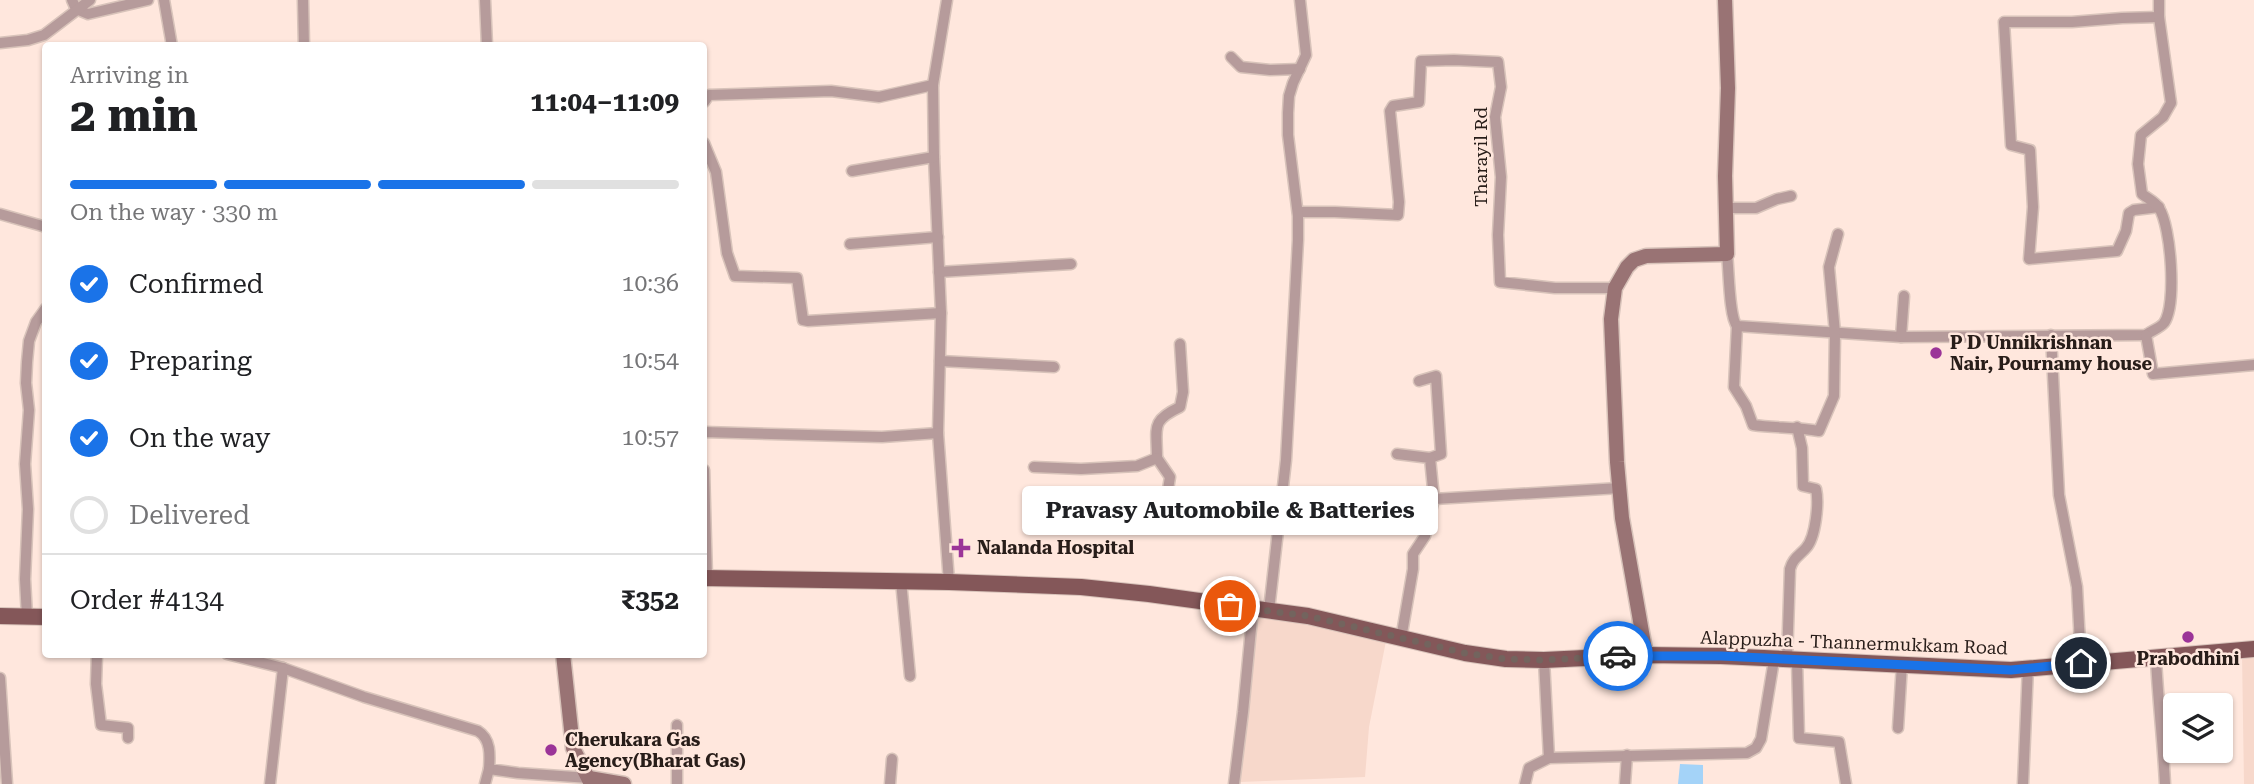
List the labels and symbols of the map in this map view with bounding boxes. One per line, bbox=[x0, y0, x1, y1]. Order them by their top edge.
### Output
street label: Tharayil Rd bbox=[1470, 106, 1491, 207]
place label: P D Unnikrishnan Nair, Pournamy house bbox=[1950, 332, 2153, 374]
marker: P D Unnikrishnan Nair, Pournamy house bbox=[1928, 345, 1944, 361]
callout: Pravasy Automobile & Batteries bbox=[1022, 487, 1438, 536]
place label: Nalanda Hospital bbox=[977, 537, 1134, 558]
marker: Nalanda Hospital bbox=[951, 538, 971, 558]
pin bbox=[1200, 576, 1260, 636]
courier bbox=[1583, 621, 1653, 691]
street label: Alappuzha - Thannermukkam Road bbox=[1700, 627, 2009, 658]
marker: Prabodhini bbox=[2180, 629, 2196, 645]
pin bbox=[2051, 633, 2111, 693]
place label: Prabodhini bbox=[2137, 648, 2240, 669]
place label: Cherukara Gas Agency(Bharat Gas) bbox=[565, 729, 746, 771]
marker: Cherukara Gas Agency(Bharat Gas) bbox=[543, 742, 559, 758]

